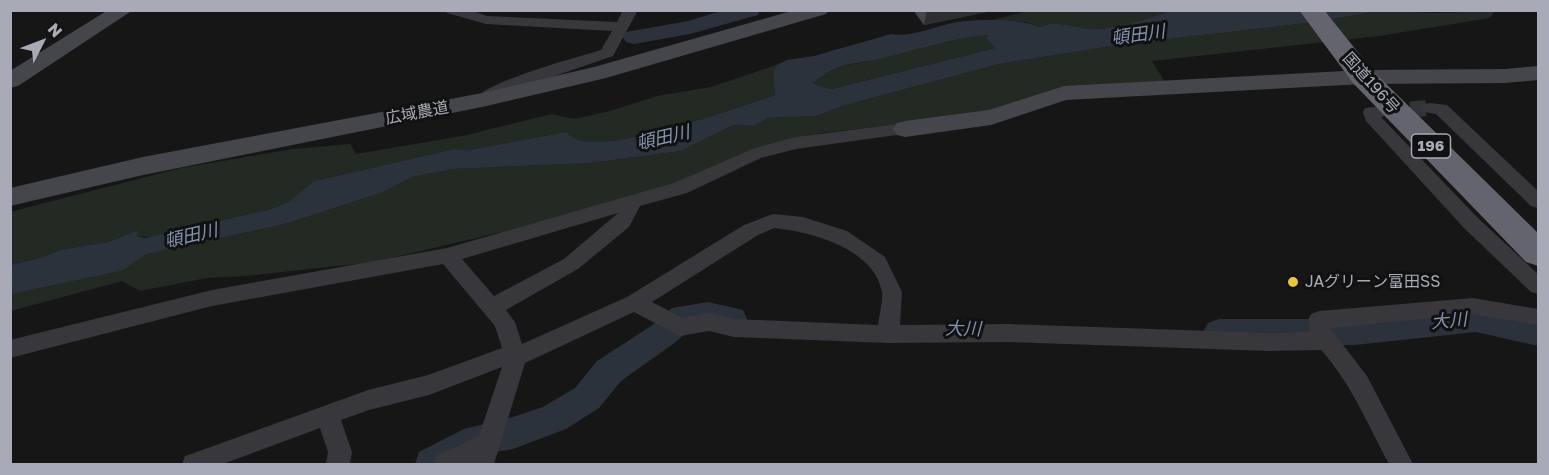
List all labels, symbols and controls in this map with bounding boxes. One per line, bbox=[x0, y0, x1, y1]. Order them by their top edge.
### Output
north arrow bbox=[12, 12, 72, 72]
text: N bbox=[44, 19, 67, 41]
water label: 頓田川 bbox=[1110, 21, 1166, 49]
street label: 国道196号 bbox=[1339, 49, 1403, 117]
street label: 広域農道 bbox=[384, 97, 450, 129]
water label: 頓田川 bbox=[634, 121, 692, 155]
road number: 196 bbox=[1412, 134, 1450, 158]
water label: 頓田川 bbox=[162, 219, 220, 253]
place label: JAグリーン富田SS bbox=[1305, 272, 1441, 292]
marker: JAグリーン富田SS bbox=[1286, 275, 1300, 289]
water label: 大川 bbox=[1430, 309, 1468, 333]
water label: 大川 bbox=[945, 318, 981, 340]

